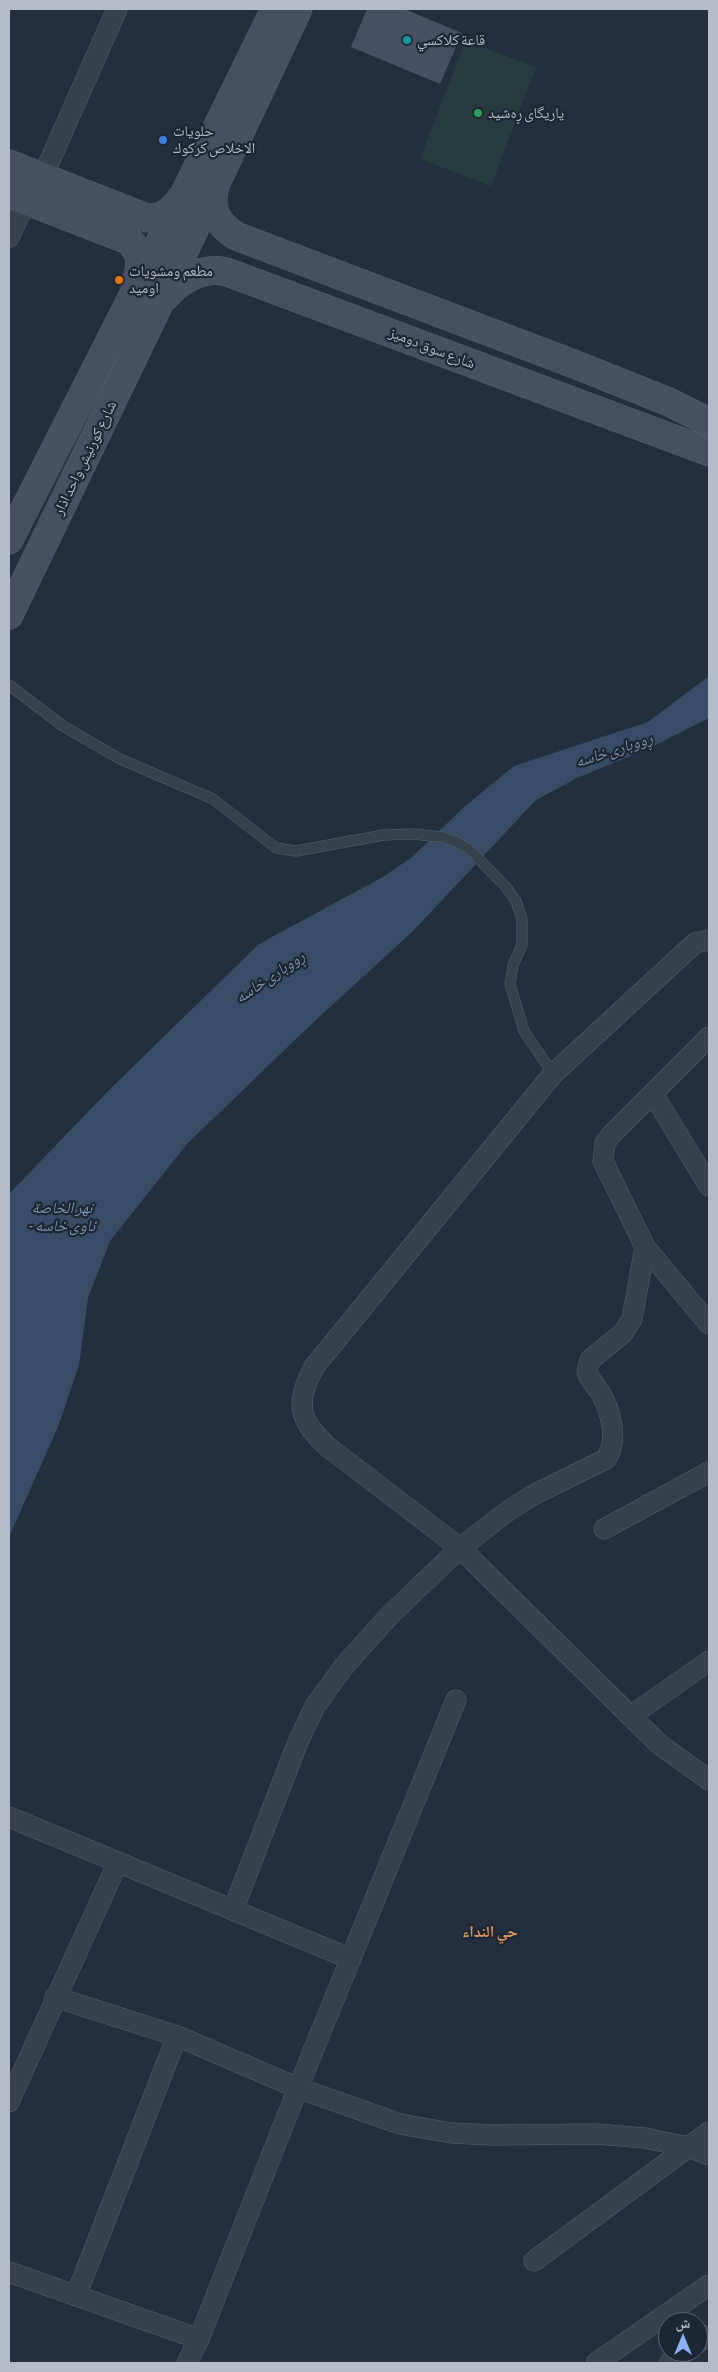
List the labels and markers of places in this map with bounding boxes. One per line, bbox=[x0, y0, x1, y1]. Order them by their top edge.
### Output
place label: قاعة كلاكسي bbox=[417, 31, 485, 49]
marker: قاعة كلاكسي bbox=[401, 34, 413, 46]
place label: یاریگای ڕەشید bbox=[488, 104, 564, 122]
marker: یاریگای ڕەشید bbox=[472, 107, 484, 119]
place label: حلويات الاخلاص كركوك bbox=[173, 122, 255, 157]
marker: حلويات الاخلاص كركوك bbox=[157, 134, 169, 146]
place label: مطعم ومشويات اوميد bbox=[129, 262, 213, 297]
marker: مطعم ومشويات اوميد bbox=[113, 274, 125, 286]

